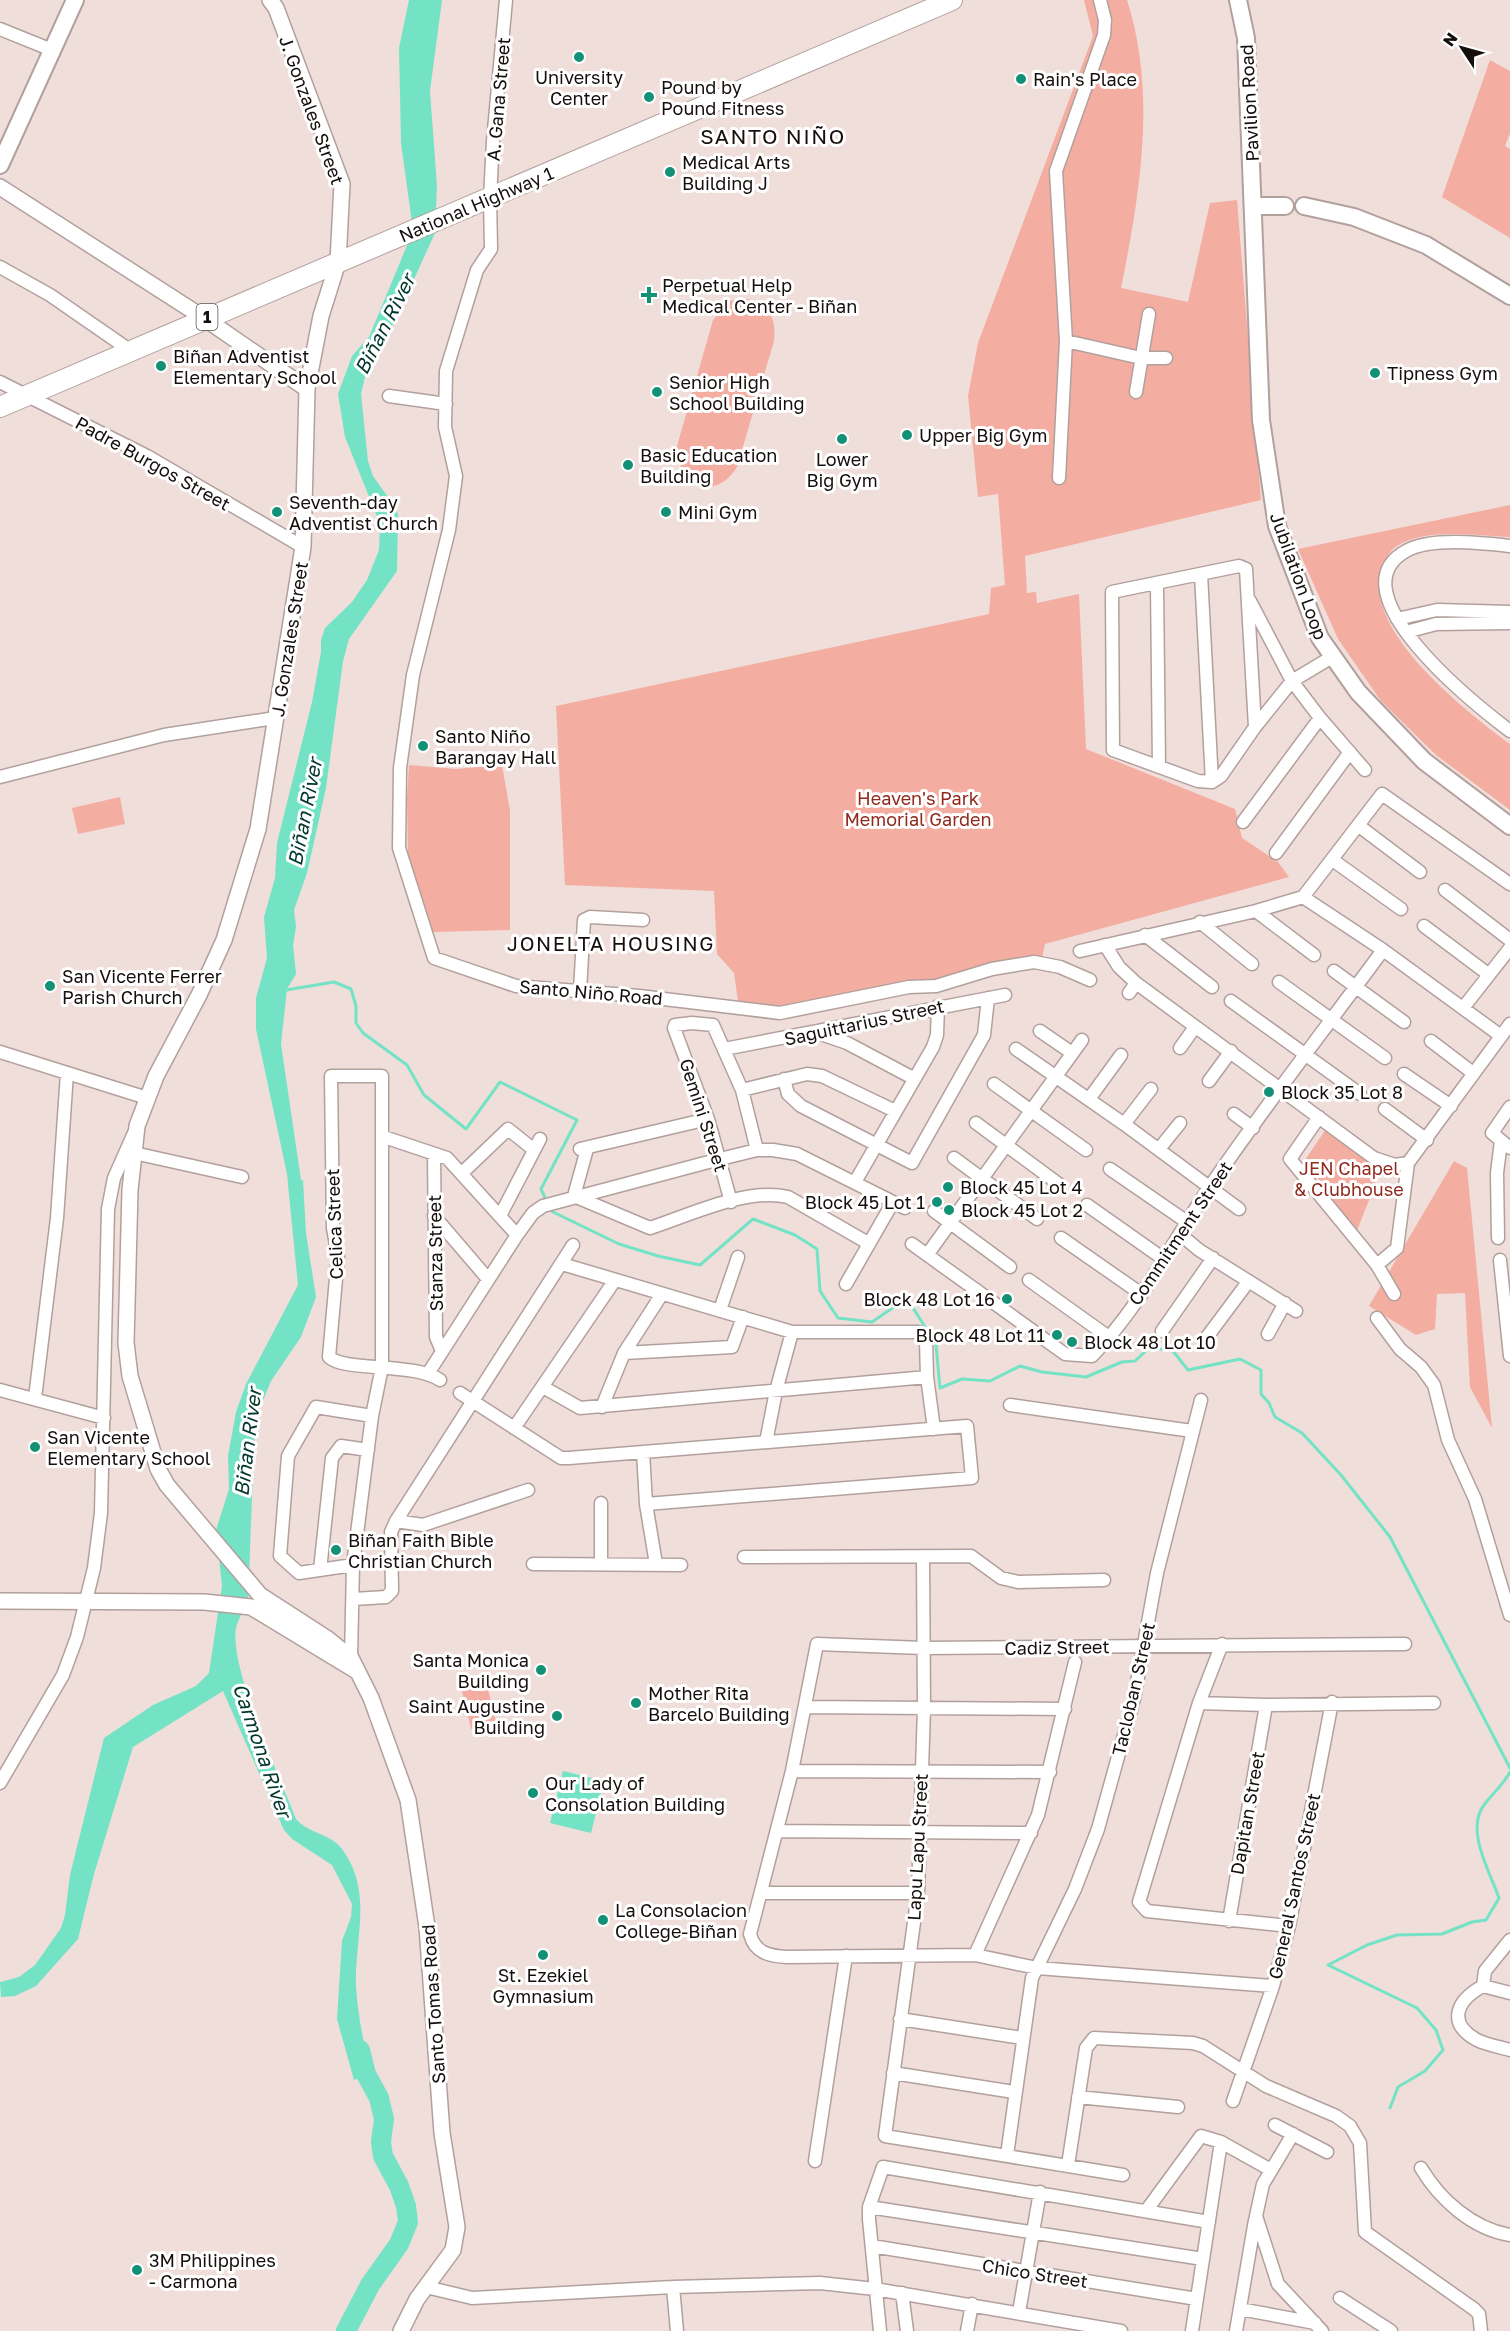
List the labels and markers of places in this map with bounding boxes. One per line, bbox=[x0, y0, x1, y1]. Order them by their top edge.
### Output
marker: University Center bbox=[572, 50, 586, 64]
place label: University Center bbox=[535, 66, 623, 109]
place label: Rain's Place bbox=[1033, 68, 1137, 90]
marker: Rain's Place bbox=[1014, 72, 1028, 86]
place label: Pound by Pound Fitness bbox=[661, 76, 784, 119]
marker: Pound by Pound Fitness bbox=[642, 90, 656, 104]
place label: Medical Arts Building J bbox=[682, 151, 790, 194]
marker: Medical Arts Building J bbox=[663, 165, 677, 179]
place label: Perpetual Help Medical Center - Biñan bbox=[662, 274, 857, 317]
marker: Perpetual Help Medical Center - Biñan bbox=[640, 286, 658, 304]
place label: Biñan Adventist Elementary School bbox=[173, 345, 337, 388]
marker: Biñan Adventist Elementary School bbox=[154, 359, 168, 373]
place label: Tipness Gym bbox=[1387, 362, 1498, 384]
marker: Tipness Gym bbox=[1368, 366, 1382, 380]
place label: Senior High School Building bbox=[669, 371, 805, 414]
marker: Senior High School Building bbox=[650, 385, 664, 399]
place label: Upper Big Gym bbox=[919, 424, 1047, 446]
marker: Upper Big Gym bbox=[900, 428, 914, 442]
marker: Lower Big Gym bbox=[835, 432, 849, 446]
place label: Basic Education Building bbox=[640, 444, 777, 487]
place label: Lower Big Gym bbox=[806, 448, 878, 491]
marker: Basic Education Building bbox=[621, 458, 635, 472]
place label: Seventh-day Adventist Church bbox=[289, 491, 438, 534]
place label: Mini Gym bbox=[678, 501, 757, 523]
marker: Seventh-day Adventist Church bbox=[270, 505, 284, 519]
marker: Mini Gym bbox=[659, 505, 673, 519]
place label: Santo Niño Barangay Hall bbox=[435, 725, 556, 768]
marker: Santo Niño Barangay Hall bbox=[416, 739, 430, 753]
place label: San Vicente Ferrer Parish Church bbox=[62, 965, 222, 1008]
marker: San Vicente Ferrer Parish Church bbox=[43, 979, 57, 993]
place label: Block 35 Lot 8 bbox=[1281, 1081, 1403, 1103]
marker: Block 35 Lot 8 bbox=[1262, 1085, 1276, 1099]
place label: Block 45 Lot 4 bbox=[960, 1176, 1082, 1198]
marker: Block 45 Lot 4 bbox=[941, 1180, 955, 1194]
place label: Block 45 Lot 1 bbox=[805, 1191, 925, 1213]
marker: Block 45 Lot 1 bbox=[930, 1195, 944, 1209]
place label: Block 45 Lot 2 bbox=[961, 1199, 1083, 1221]
marker: Block 45 Lot 2 bbox=[942, 1203, 956, 1217]
place label: Block 48 Lot 16 bbox=[863, 1288, 995, 1310]
marker: Block 48 Lot 16 bbox=[1000, 1292, 1014, 1306]
place label: Block 48 Lot 11 bbox=[916, 1324, 1045, 1346]
marker: Block 48 Lot 11 bbox=[1050, 1328, 1064, 1342]
place label: Block 48 Lot 10 bbox=[1084, 1331, 1216, 1353]
marker: Block 48 Lot 10 bbox=[1065, 1335, 1079, 1349]
place label: San Vicente Elementary School bbox=[47, 1426, 211, 1469]
marker: San Vicente Elementary School bbox=[28, 1440, 42, 1454]
place label: Biñan Faith Bible Christian Church bbox=[348, 1529, 494, 1572]
marker: Biñan Faith Bible Christian Church bbox=[329, 1543, 343, 1557]
place label: Santa Monica Building bbox=[412, 1649, 529, 1692]
marker: Santa Monica Building bbox=[534, 1663, 548, 1677]
place label: Mother Rita Barcelo Building bbox=[648, 1682, 790, 1725]
place label: Saint Augustine Building bbox=[408, 1695, 545, 1738]
marker: Mother Rita Barcelo Building bbox=[629, 1696, 643, 1710]
marker: Saint Augustine Building bbox=[550, 1709, 564, 1723]
place label: Our Lady of Consolation Building bbox=[545, 1772, 725, 1815]
marker: Our Lady of Consolation Building bbox=[526, 1786, 540, 1800]
place label: La Consolacion College-Biñan bbox=[615, 1899, 747, 1942]
marker: La Consolacion College-Biñan bbox=[596, 1913, 610, 1927]
marker: St. Ezekiel Gymnasium bbox=[536, 1948, 550, 1962]
place label: St. Ezekiel Gymnasium bbox=[492, 1964, 594, 2007]
place label: 3M Philippines - Carmona bbox=[149, 2249, 276, 2292]
marker: 3M Philippines - Carmona bbox=[130, 2263, 144, 2277]

